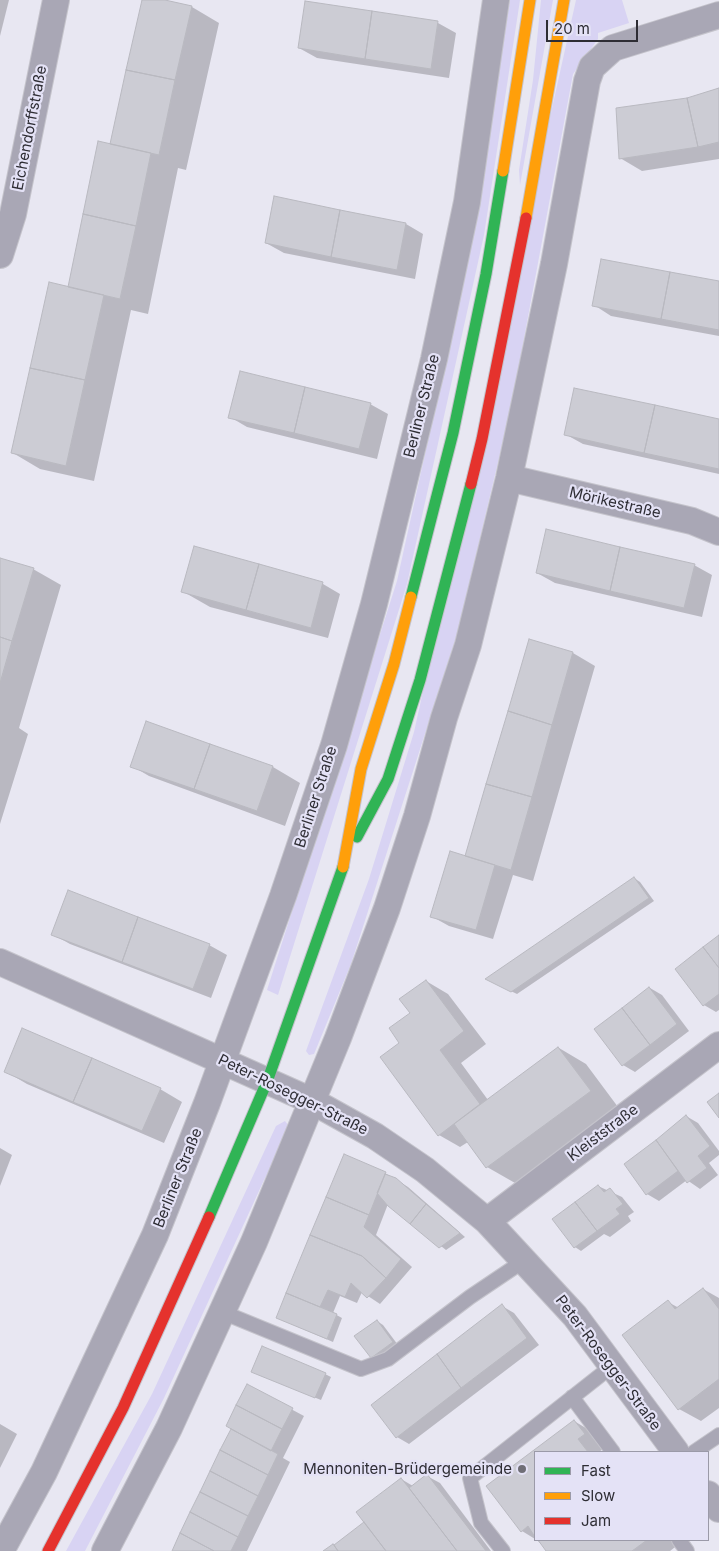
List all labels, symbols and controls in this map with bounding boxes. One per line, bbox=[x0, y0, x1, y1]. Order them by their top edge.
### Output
scale bar bbox=[549, 10, 642, 42]
text: 20 m bbox=[554, 19, 590, 38]
street label: Eichendorffstraße bbox=[9, 64, 51, 192]
street label: Berliner Straße bbox=[400, 353, 444, 459]
street label: Mörikestraße bbox=[567, 484, 663, 522]
street label: Berliner Straße bbox=[291, 744, 341, 850]
street label: Peter-Rosegger-Straße bbox=[215, 1051, 371, 1139]
street label: Kleiststraße bbox=[564, 1101, 642, 1165]
street label: Berliner Straße bbox=[150, 1126, 206, 1230]
street label: Peter-Rosegger-Straße bbox=[551, 1292, 665, 1434]
legend bbox=[534, 1451, 709, 1541]
place label: Mennoniten-Brüdergemeinde bbox=[303, 1460, 512, 1478]
text: Fast bbox=[581, 1461, 611, 1480]
marker: Mennoniten-Brüdergemeinde bbox=[516, 1463, 528, 1475]
text: Slow bbox=[581, 1486, 615, 1505]
text: Jam bbox=[581, 1511, 611, 1530]

